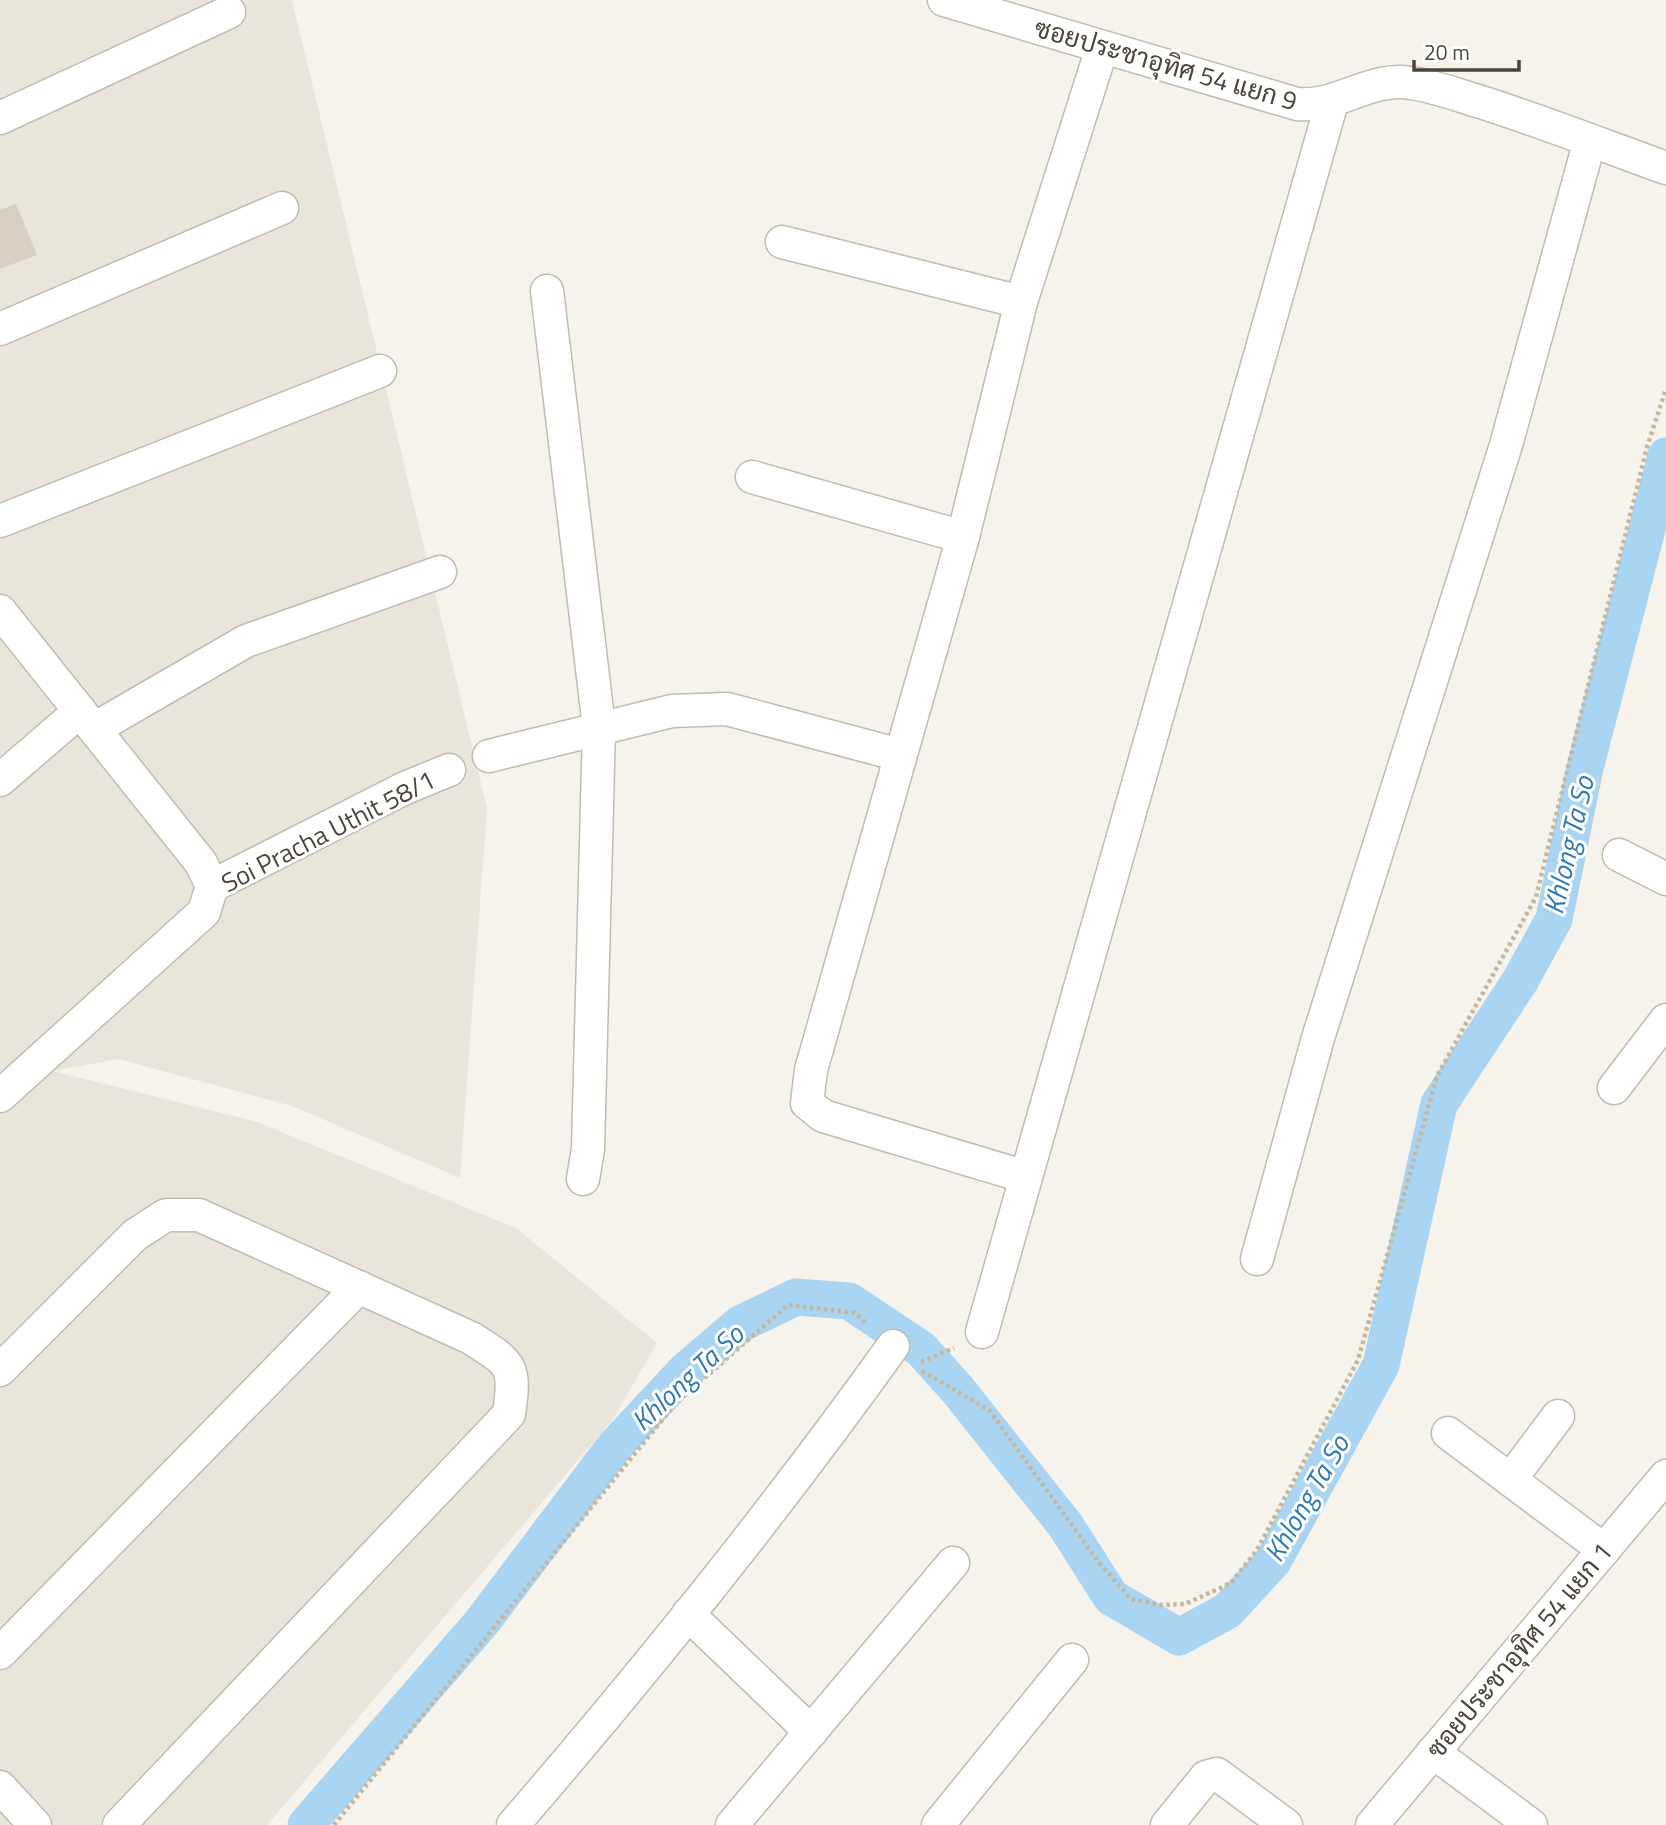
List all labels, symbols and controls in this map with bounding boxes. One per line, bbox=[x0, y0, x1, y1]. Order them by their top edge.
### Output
street label: ซอยประชาอุทิศ 54 แยก 9 bbox=[1030, 8, 1302, 120]
scale bar bbox=[1414, 28, 1519, 72]
text: 20 m bbox=[1424, 36, 1470, 68]
street label: Soi Pracha Uthit 58/1 bbox=[214, 760, 442, 902]
water label: Khlong Ta So bbox=[1531, 771, 1605, 918]
water label: Khlong Ta So bbox=[621, 1313, 754, 1441]
water label: Khlong Ta So bbox=[1252, 1425, 1360, 1570]
street label: ซอยประชาอุทิศ 54 แยก 1 bbox=[1417, 1533, 1621, 1767]

